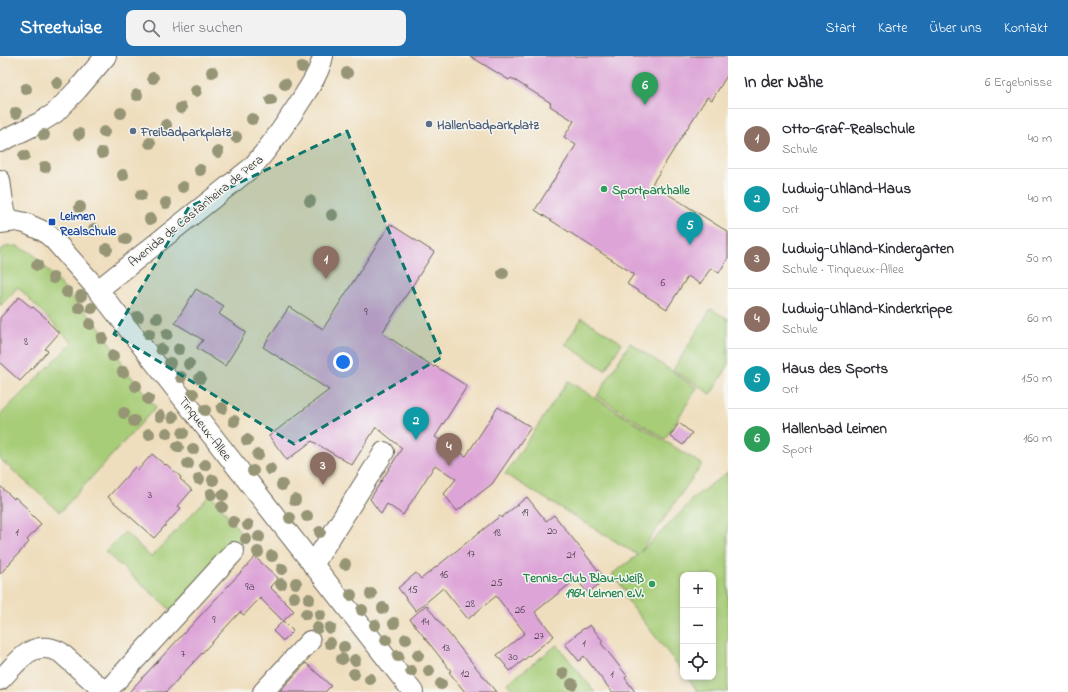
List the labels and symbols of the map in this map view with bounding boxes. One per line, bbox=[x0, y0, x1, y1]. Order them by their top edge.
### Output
pin: 6 bbox=[632, 72, 658, 105]
place label: Hallenbadparkplatz bbox=[437, 116, 539, 135]
marker: Hallenbadparkplatz bbox=[424, 119, 434, 129]
place label: Freibadparkplatz bbox=[140, 123, 232, 142]
marker: Freibadparkplatz bbox=[128, 126, 138, 136]
street label: Avenida de Castanheira de Pera bbox=[124, 151, 268, 272]
place label: Sportparkhalle bbox=[612, 181, 691, 200]
marker: Sportparkhalle bbox=[599, 184, 609, 194]
place label: Leimen Realschule bbox=[59, 207, 117, 241]
pin: 5 bbox=[677, 212, 703, 245]
marker: Leimen Realschule bbox=[47, 217, 57, 227]
pin: 1 bbox=[313, 246, 339, 279]
house number: 6 bbox=[661, 275, 666, 291]
house number: 9 bbox=[364, 304, 368, 320]
house number: 8 bbox=[24, 334, 28, 350]
your location bbox=[333, 352, 353, 372]
street label: Tinqueux-Allee bbox=[174, 393, 236, 465]
pin: 2 bbox=[403, 407, 429, 440]
pin: 4 bbox=[436, 433, 462, 466]
pin: 3 bbox=[310, 452, 336, 485]
house number: 3 bbox=[148, 487, 153, 503]
house number: 19 bbox=[522, 505, 529, 521]
house number: 20 bbox=[547, 523, 557, 539]
house number: 1 bbox=[15, 525, 19, 541]
house number: 18 bbox=[493, 525, 501, 541]
house number: 17 bbox=[467, 546, 475, 562]
house number: 21 bbox=[567, 547, 576, 563]
house number: 16 bbox=[440, 567, 448, 583]
place label: Tennis-Club Blau-Weiß 1964 Leimen e.V. bbox=[523, 569, 644, 603]
house number: 25 bbox=[491, 575, 503, 591]
house number: 9a bbox=[245, 579, 255, 595]
marker: Tennis-Club Blau-Weiß 1964 Leimen e.V. bbox=[647, 579, 657, 589]
house number: 15 bbox=[408, 582, 418, 598]
house number: 28 bbox=[465, 596, 475, 612]
house number: 26 bbox=[515, 602, 525, 618]
house number: 9 bbox=[212, 612, 216, 628]
house number: 14 bbox=[421, 614, 429, 630]
house number: 27 bbox=[534, 628, 544, 644]
house number: 1 bbox=[582, 636, 586, 652]
house number: 13 bbox=[442, 640, 450, 656]
house number: 7 bbox=[181, 646, 186, 662]
house number: 30 bbox=[508, 649, 518, 665]
house number: 12 bbox=[461, 666, 470, 682]
house number: 1 bbox=[610, 667, 614, 683]

